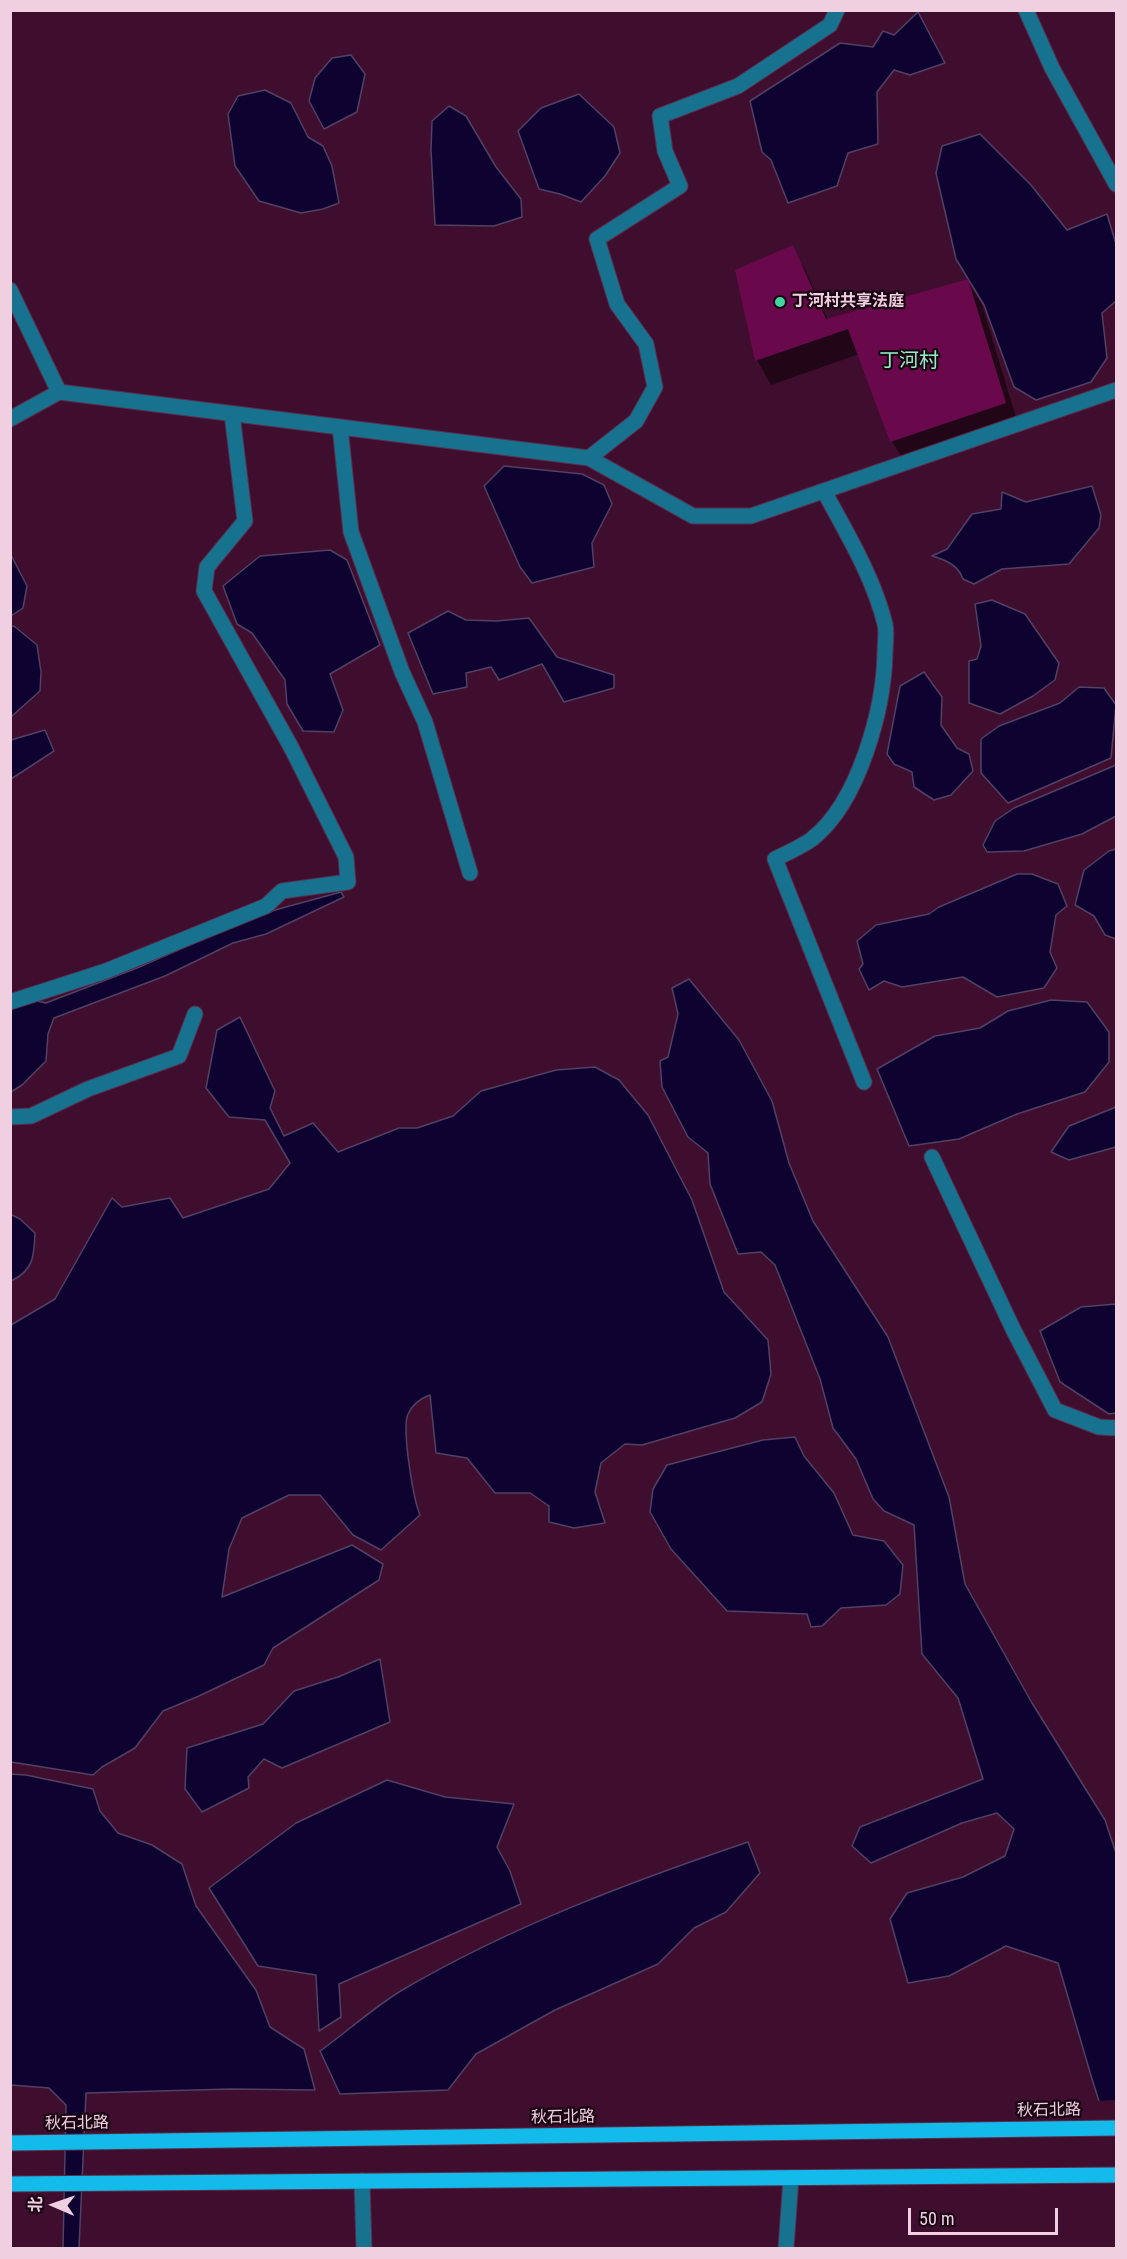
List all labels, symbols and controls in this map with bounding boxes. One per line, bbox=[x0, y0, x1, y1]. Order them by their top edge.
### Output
place label: 丁河村共享法庭 bbox=[792, 292, 904, 312]
marker: 丁河村共享法庭 bbox=[773, 295, 787, 309]
district label: 丁河村 bbox=[879, 350, 939, 374]
street label: 秋石北路 bbox=[1017, 2101, 1081, 2121]
street label: 秋石北路 bbox=[531, 2108, 595, 2128]
street label: 秋石北路 bbox=[45, 2114, 109, 2134]
north arrow bbox=[24, 2175, 84, 2235]
text: 北 bbox=[26, 2196, 45, 2213]
scale bar bbox=[911, 2196, 1061, 2234]
text: 50 m bbox=[919, 2208, 954, 2229]

